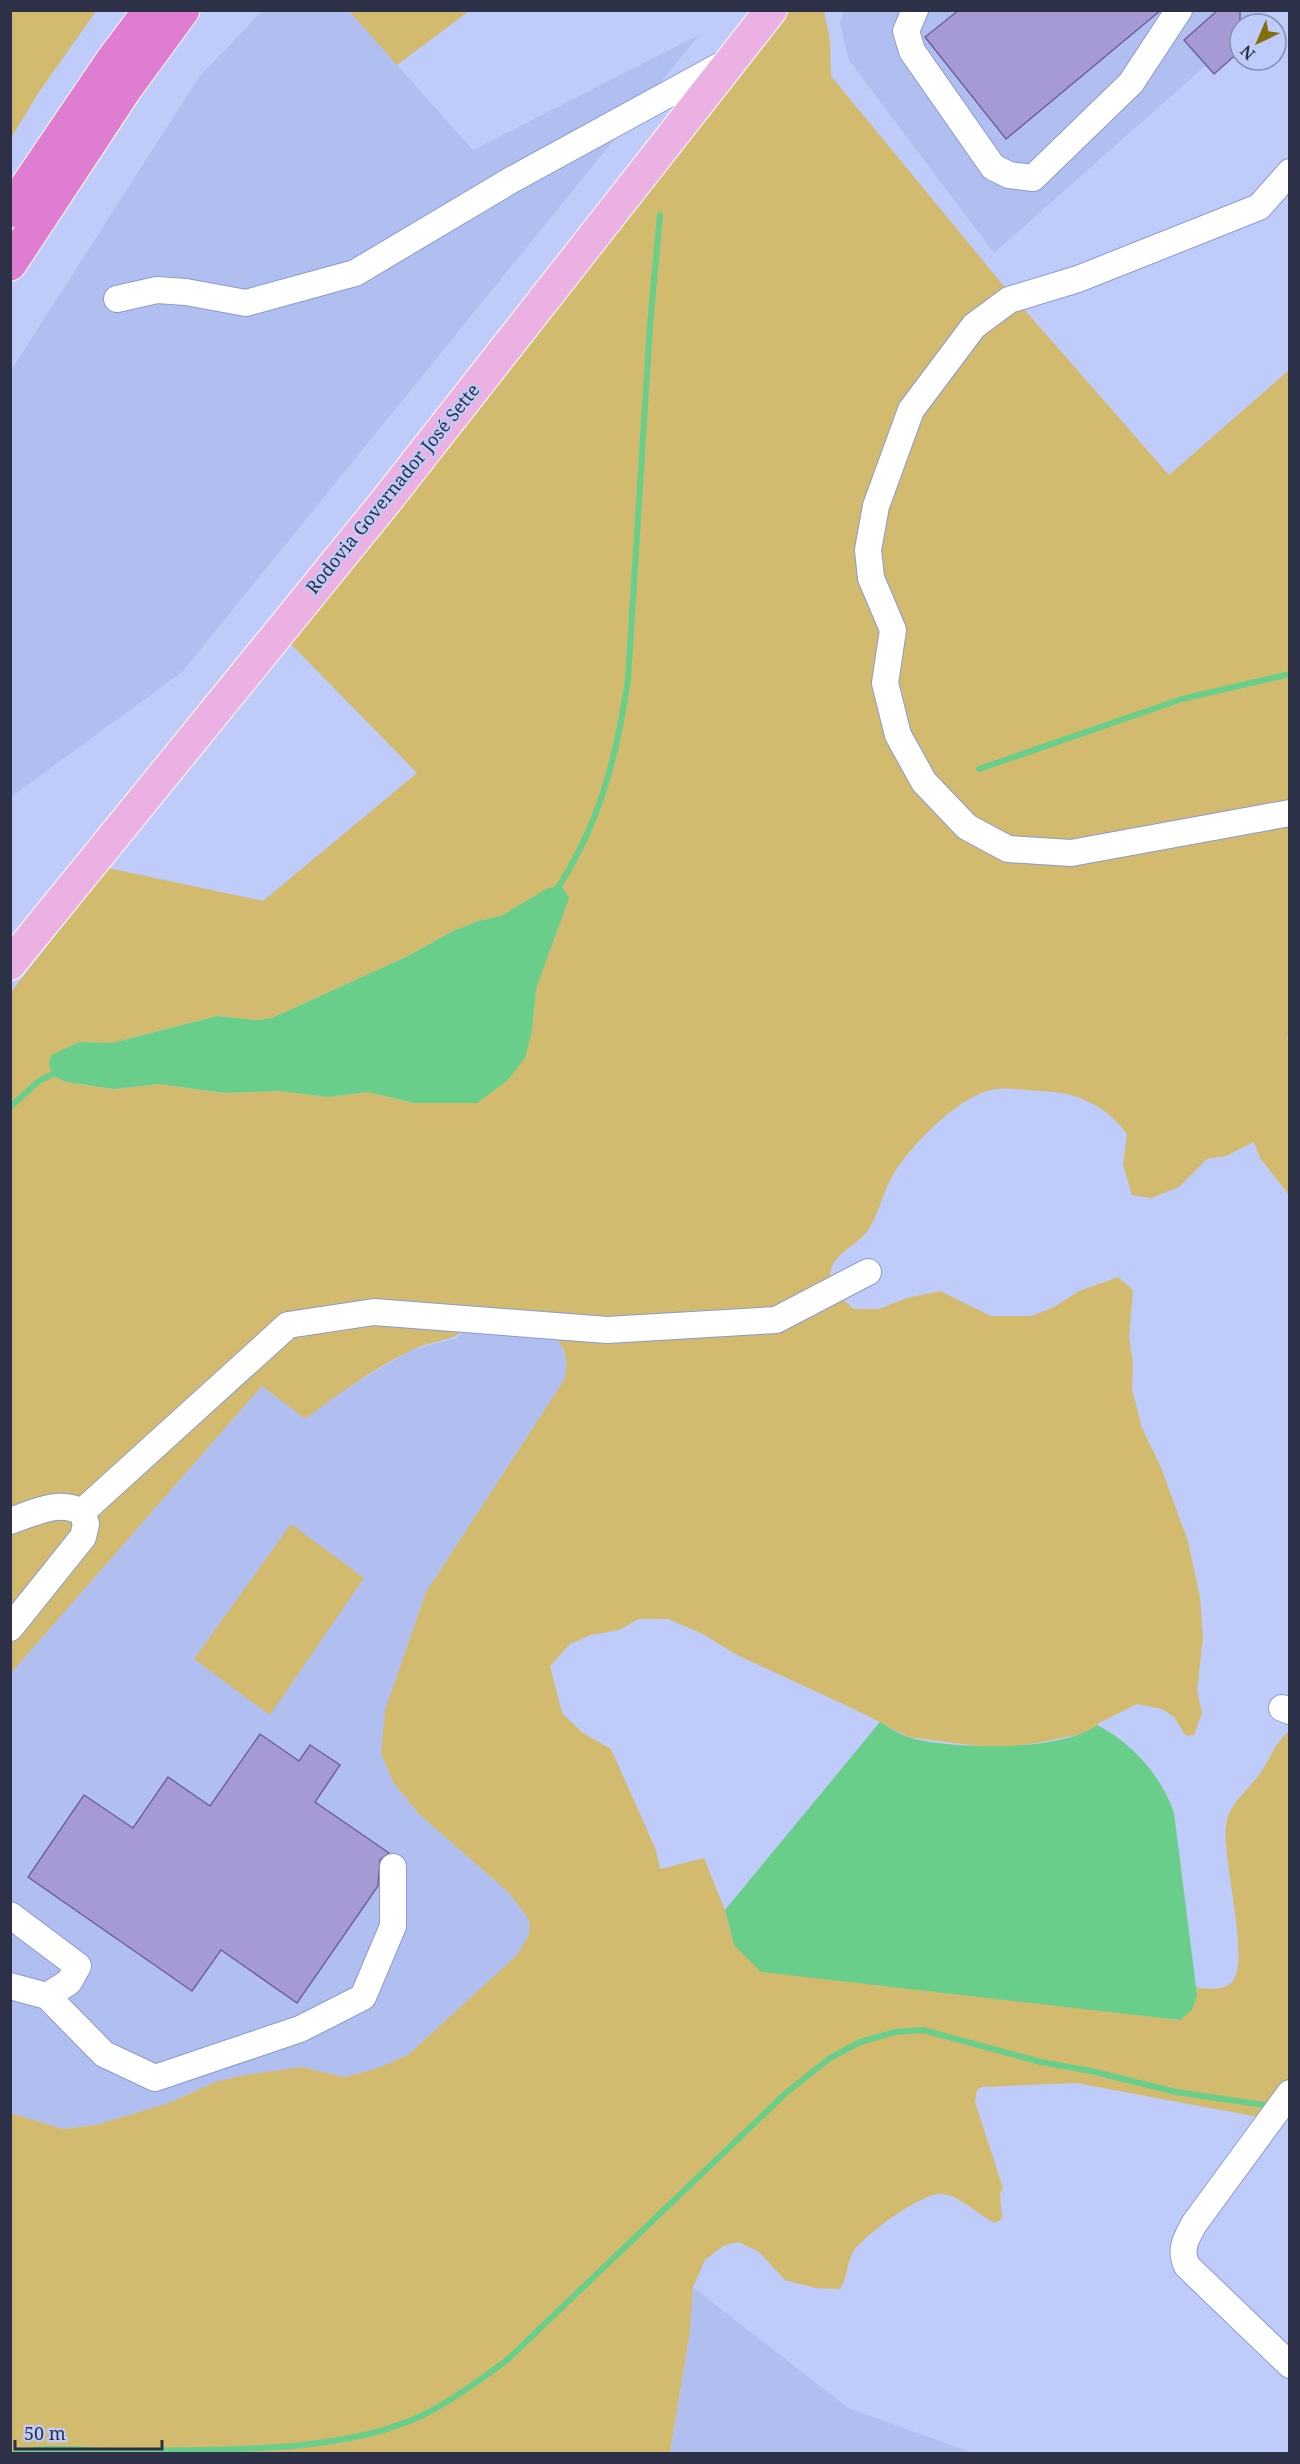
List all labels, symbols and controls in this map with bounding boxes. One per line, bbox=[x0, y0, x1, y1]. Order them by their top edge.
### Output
north arrow bbox=[1228, 12, 1288, 72]
text: N bbox=[1235, 40, 1260, 65]
street label: Rodovia Governador José Sette bbox=[300, 378, 485, 598]
scale bar bbox=[15, 2413, 162, 2451]
text: 50 m bbox=[24, 2421, 66, 2445]

